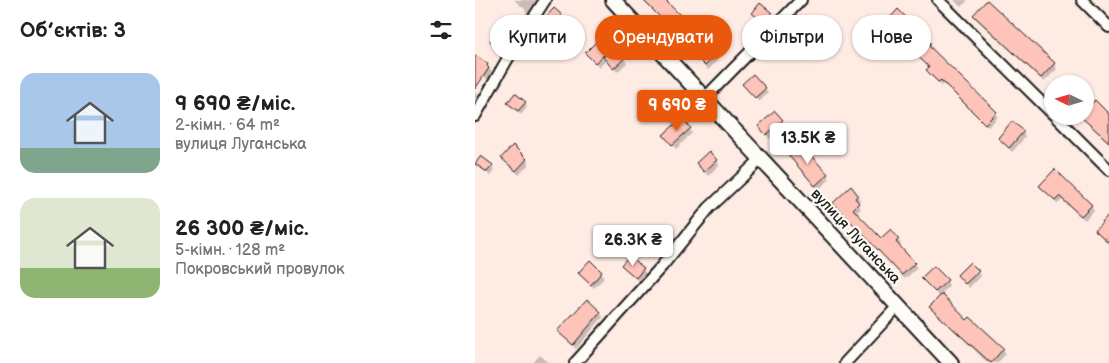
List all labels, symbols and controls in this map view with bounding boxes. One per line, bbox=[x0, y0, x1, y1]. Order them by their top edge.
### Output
chip: Купити bbox=[490, 15, 585, 60]
chip: Орендувати bbox=[595, 15, 732, 60]
chip: Фільтри bbox=[742, 15, 842, 60]
chip: Нове bbox=[852, 15, 931, 60]
icon: filters bbox=[427, 16, 455, 44]
text: Об’єктів: 3 bbox=[20, 18, 126, 43]
north arrow bbox=[1044, 75, 1094, 125]
map controls bbox=[1044, 75, 1094, 125]
pin: 9 690 ₴ bbox=[631, 90, 723, 132]
text: 9 690 ₴/міс. bbox=[175, 91, 295, 116]
icon: home bbox=[60, 93, 120, 153]
text: 9 690 ₴ bbox=[648, 96, 706, 115]
text: 2-кімн. · 64 m² bbox=[175, 116, 280, 135]
pin: 13.5K ₴ bbox=[762, 122, 854, 165]
text: 13.5K ₴ bbox=[781, 129, 835, 148]
text: вулиця Луганська bbox=[175, 135, 307, 154]
street label: вулиця Луганська bbox=[807, 185, 905, 288]
text: 26 300 ₴/міс. bbox=[175, 216, 309, 241]
icon: home bbox=[60, 218, 120, 278]
pin: 26.3K ₴ bbox=[587, 224, 679, 267]
text: 26.3K ₴ bbox=[604, 231, 662, 250]
text: 5-кімн. · 128 m² bbox=[175, 241, 285, 260]
text: Покровський провулок bbox=[175, 260, 345, 279]

